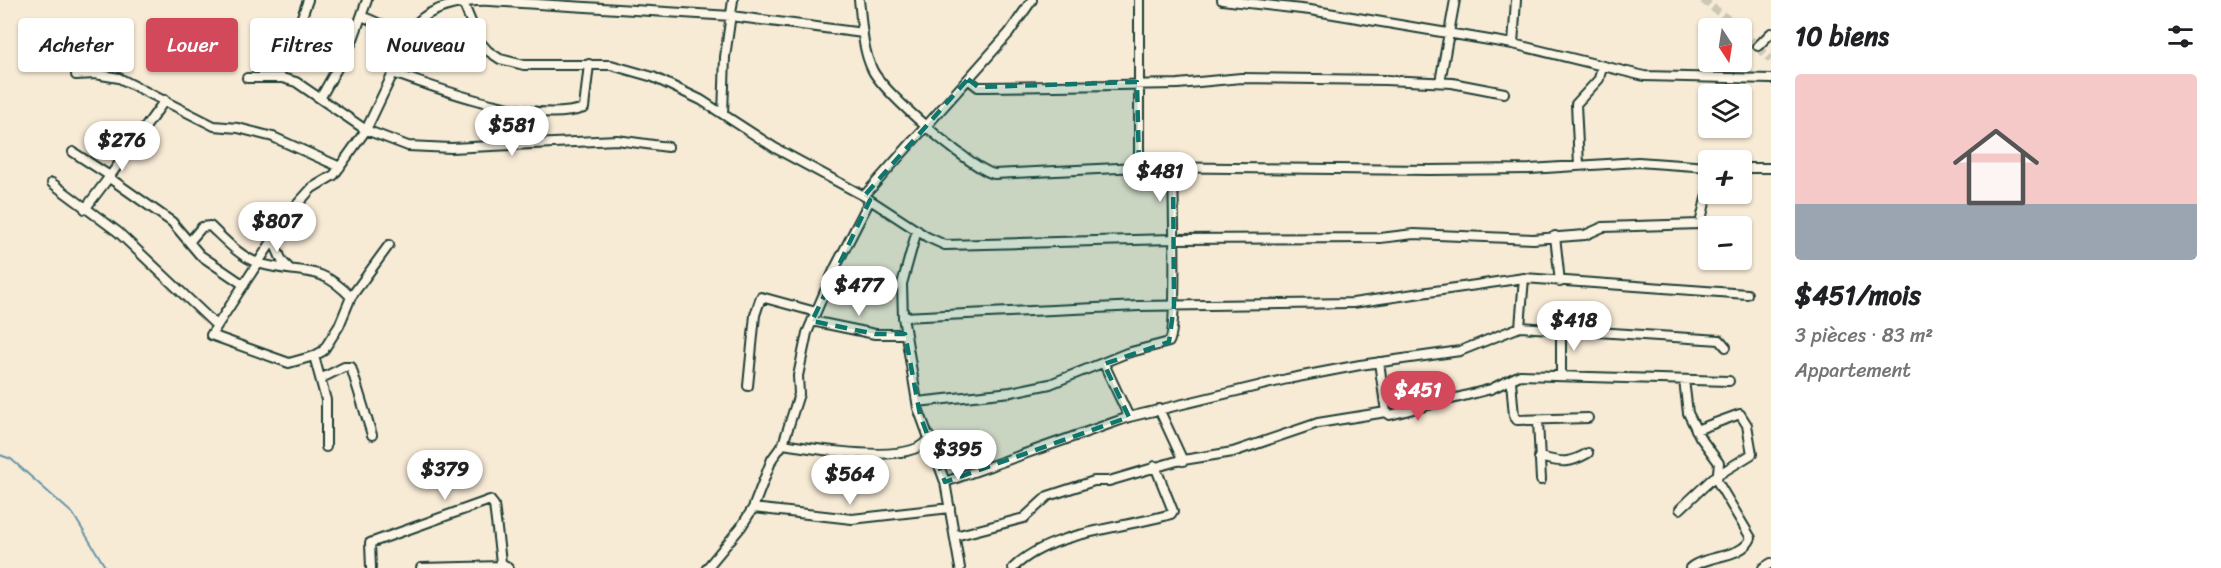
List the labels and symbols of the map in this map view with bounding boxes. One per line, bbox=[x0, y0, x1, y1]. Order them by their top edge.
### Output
north arrow bbox=[1698, 18, 1752, 72]
pin: $581 bbox=[476, 106, 548, 157]
pin: $276 bbox=[86, 121, 158, 172]
pin: $481 bbox=[1124, 152, 1196, 203]
pin: $807 bbox=[241, 202, 313, 253]
pin: $477 bbox=[823, 266, 895, 317]
pin: $418 bbox=[1538, 301, 1610, 352]
pin: $451 bbox=[1382, 371, 1454, 422]
pin: $395 bbox=[922, 430, 994, 481]
pin: $379 bbox=[409, 450, 481, 501]
pin: $564 bbox=[814, 455, 886, 506]

